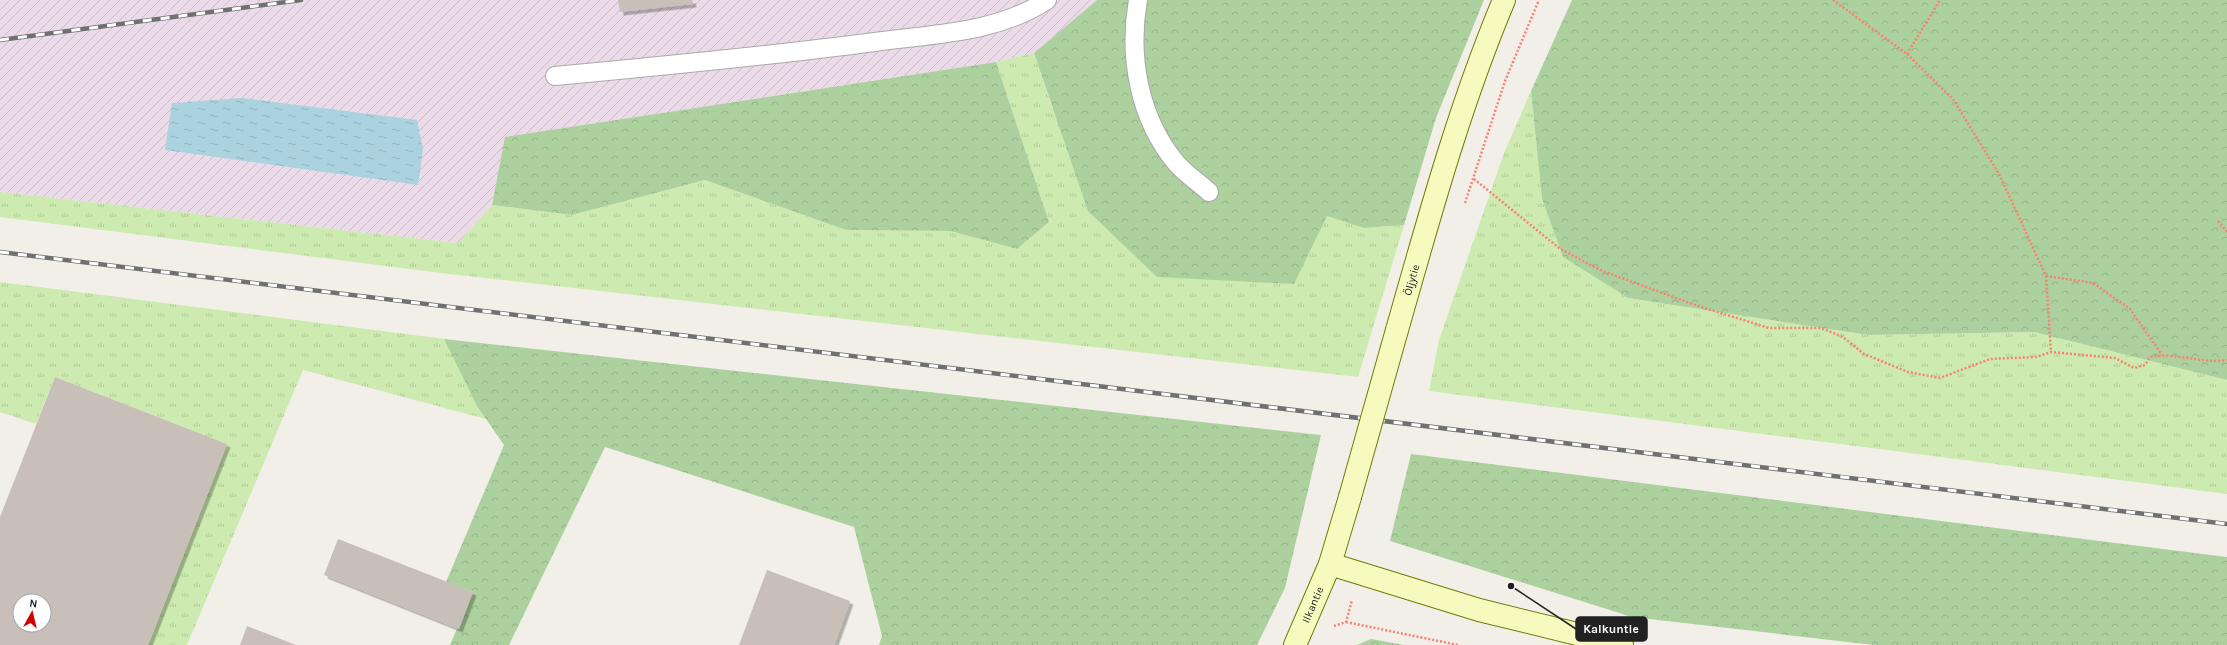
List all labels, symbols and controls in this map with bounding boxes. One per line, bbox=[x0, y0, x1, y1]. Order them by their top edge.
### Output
street label: Öljytie bbox=[1400, 263, 1422, 297]
street label: Ilkantie bbox=[1299, 584, 1327, 625]
north arrow bbox=[12, 593, 52, 633]
text: N bbox=[29, 597, 38, 611]
callout: Kalkuntie bbox=[1576, 617, 1647, 641]
text: Kalkuntie bbox=[1583, 622, 1639, 636]

